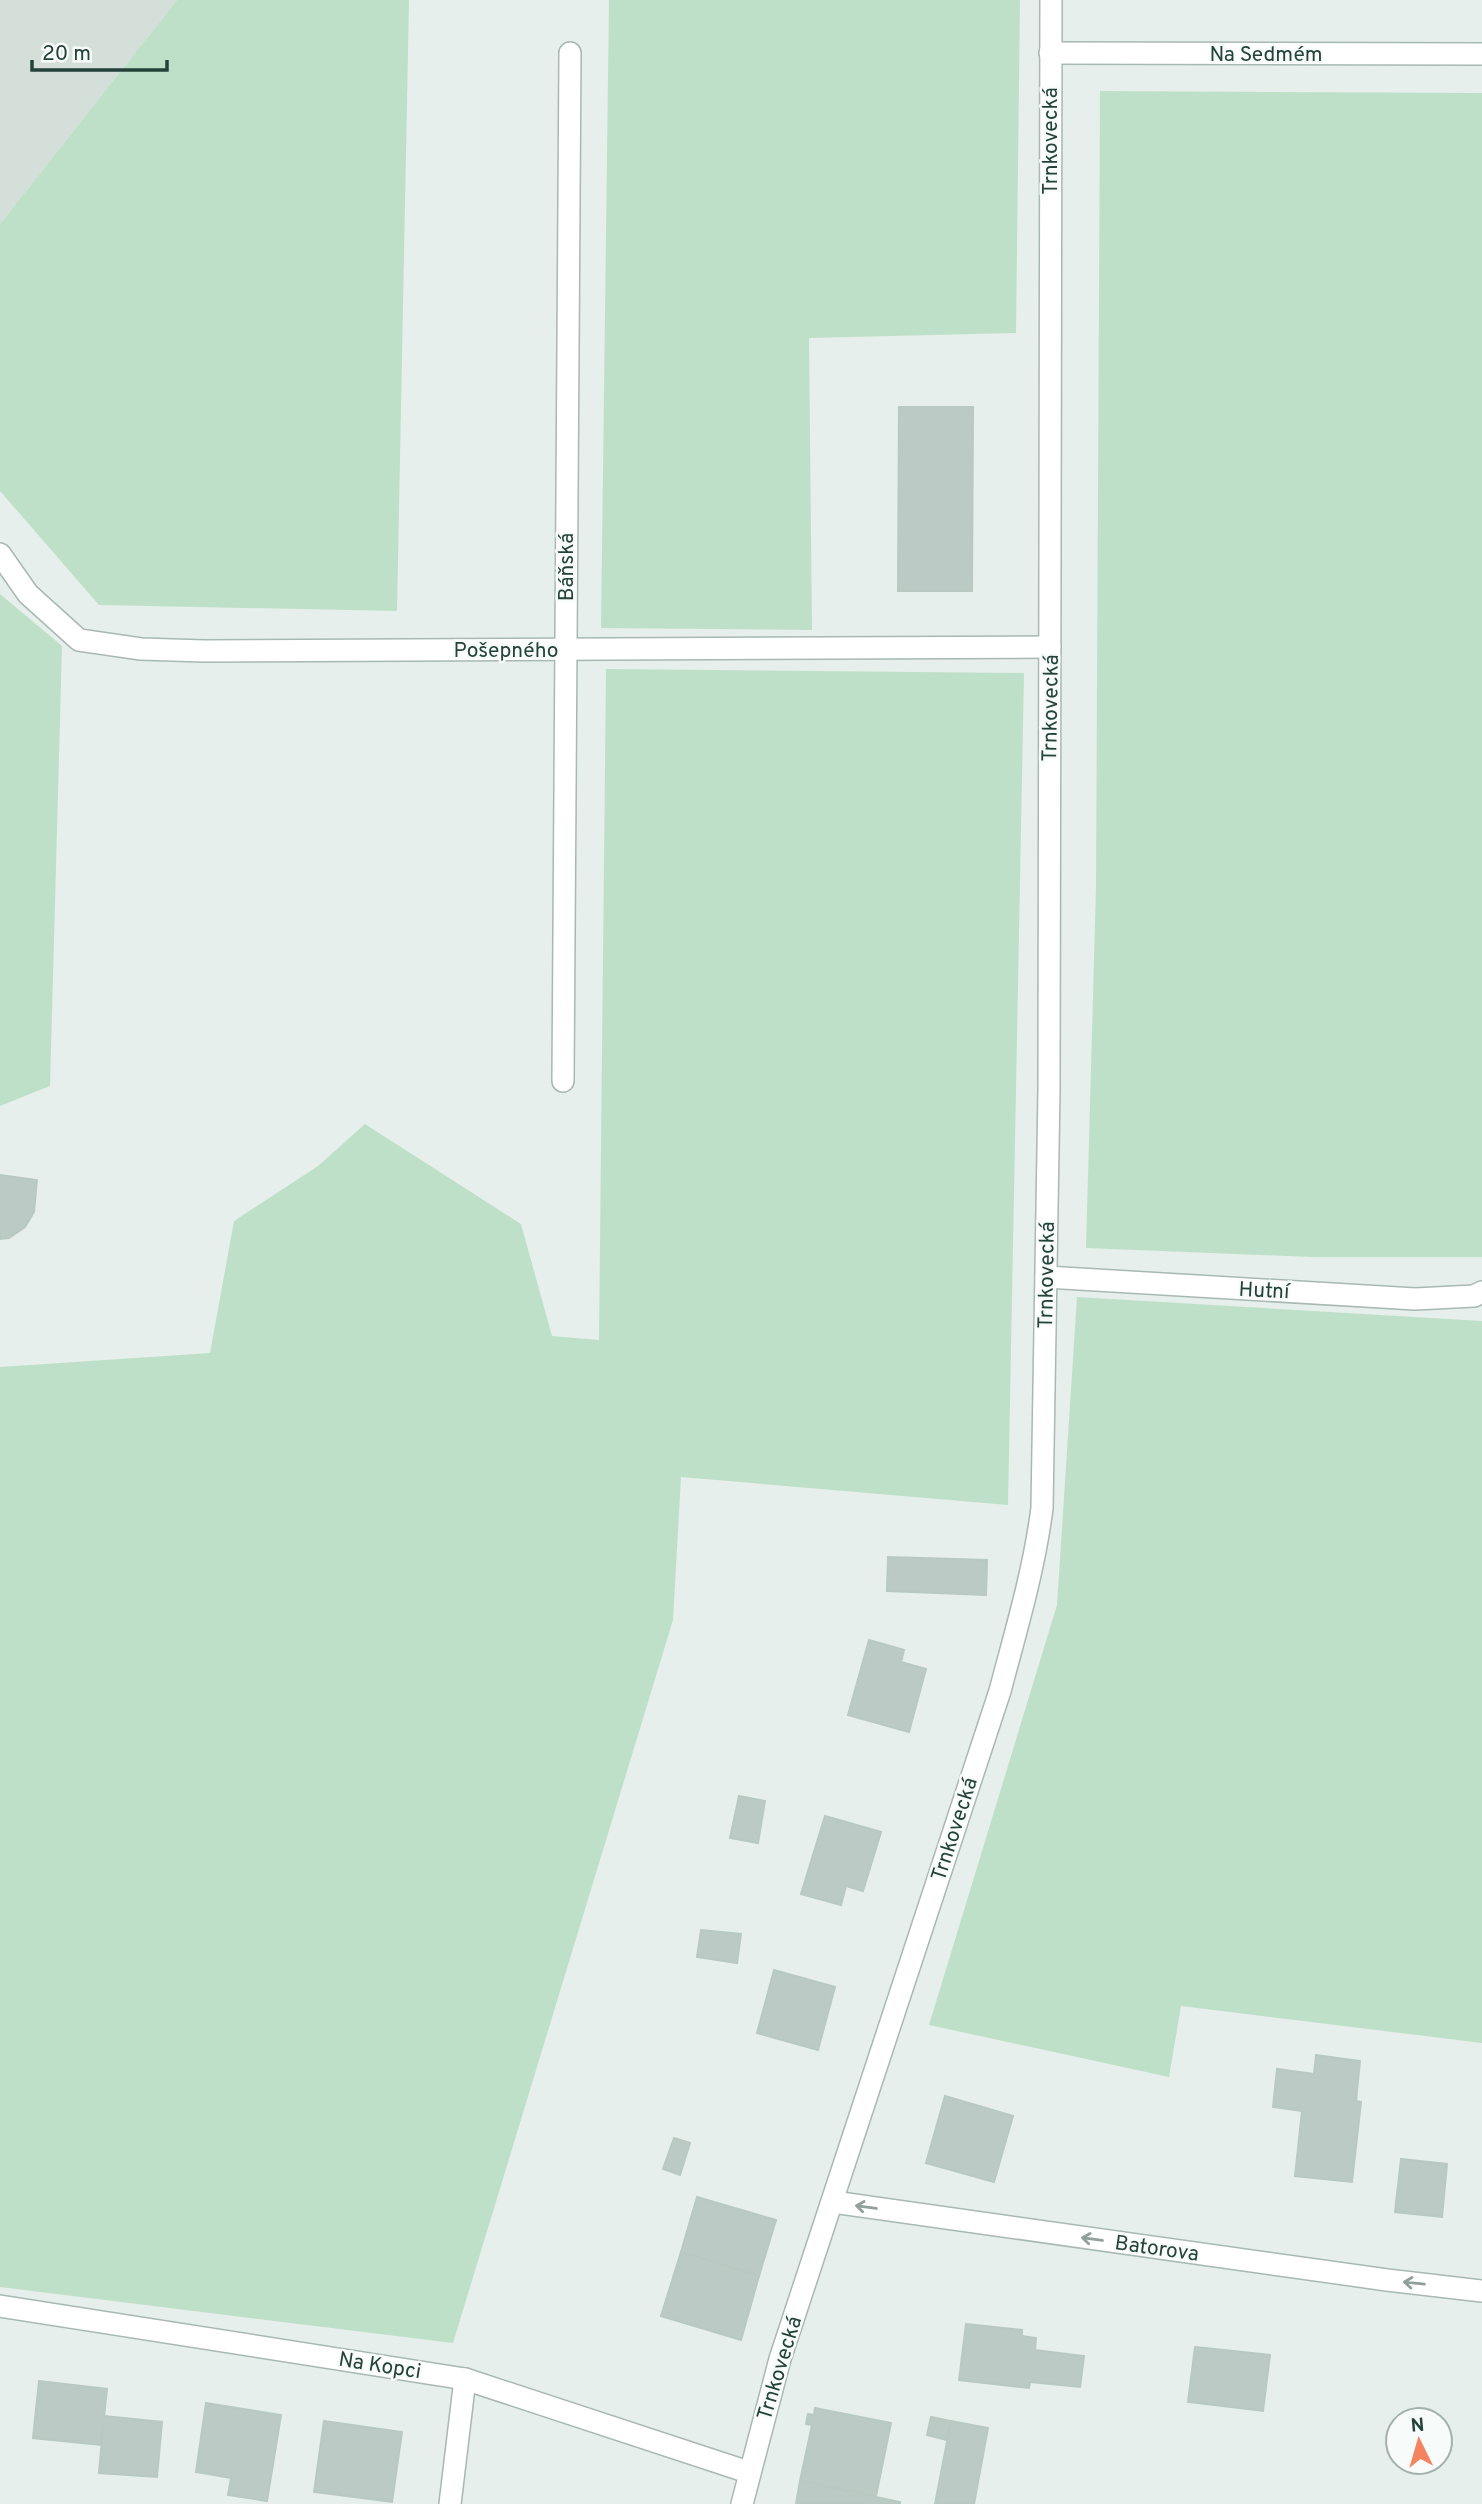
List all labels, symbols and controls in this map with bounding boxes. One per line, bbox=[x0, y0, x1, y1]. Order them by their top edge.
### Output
scale bar bbox=[32, 28, 166, 72]
text: 20 m bbox=[42, 41, 91, 68]
street label: Na Sedmém bbox=[1209, 42, 1323, 69]
street label: Trnkovecká bbox=[1038, 87, 1065, 195]
street label: Báňská bbox=[554, 533, 581, 601]
street label: Pošepného bbox=[454, 638, 559, 665]
street label: Trnkovecká bbox=[1037, 654, 1066, 762]
street label: Trnkovecká bbox=[1033, 1221, 1062, 1329]
street label: Hutní bbox=[1238, 1277, 1292, 1306]
street label: Trnkovecká bbox=[926, 1774, 985, 1885]
one-way arrow bbox=[856, 2201, 878, 2214]
street label: Batorova bbox=[1113, 2230, 1201, 2269]
one-way arrow bbox=[1081, 2232, 1104, 2245]
one-way arrow bbox=[1403, 2277, 1426, 2290]
street label: Trnkovecká bbox=[752, 2313, 809, 2424]
street label: Na Kopci bbox=[337, 2347, 423, 2386]
north arrow bbox=[1384, 2406, 1454, 2476]
text: N bbox=[1410, 2414, 1426, 2439]

